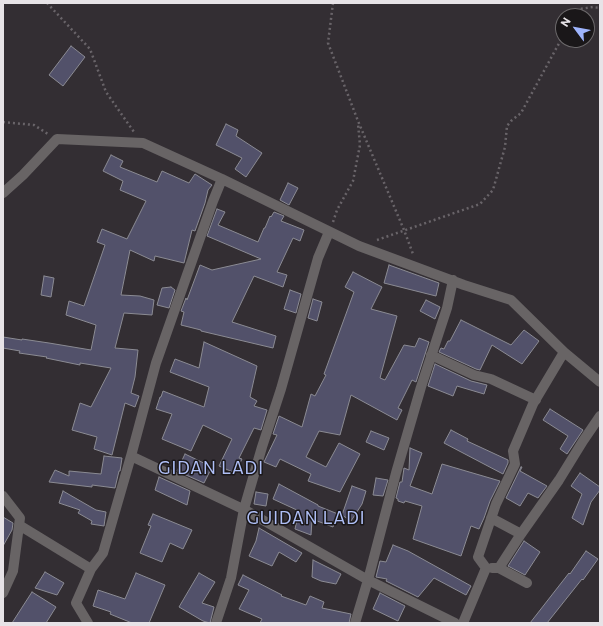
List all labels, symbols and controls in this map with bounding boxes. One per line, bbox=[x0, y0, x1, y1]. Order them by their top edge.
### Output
north arrow bbox=[555, 8, 595, 48]
text: N bbox=[558, 15, 573, 29]
district label: GIDAN LADI bbox=[158, 458, 264, 478]
district label: GUIDAN LADI bbox=[246, 508, 366, 528]

